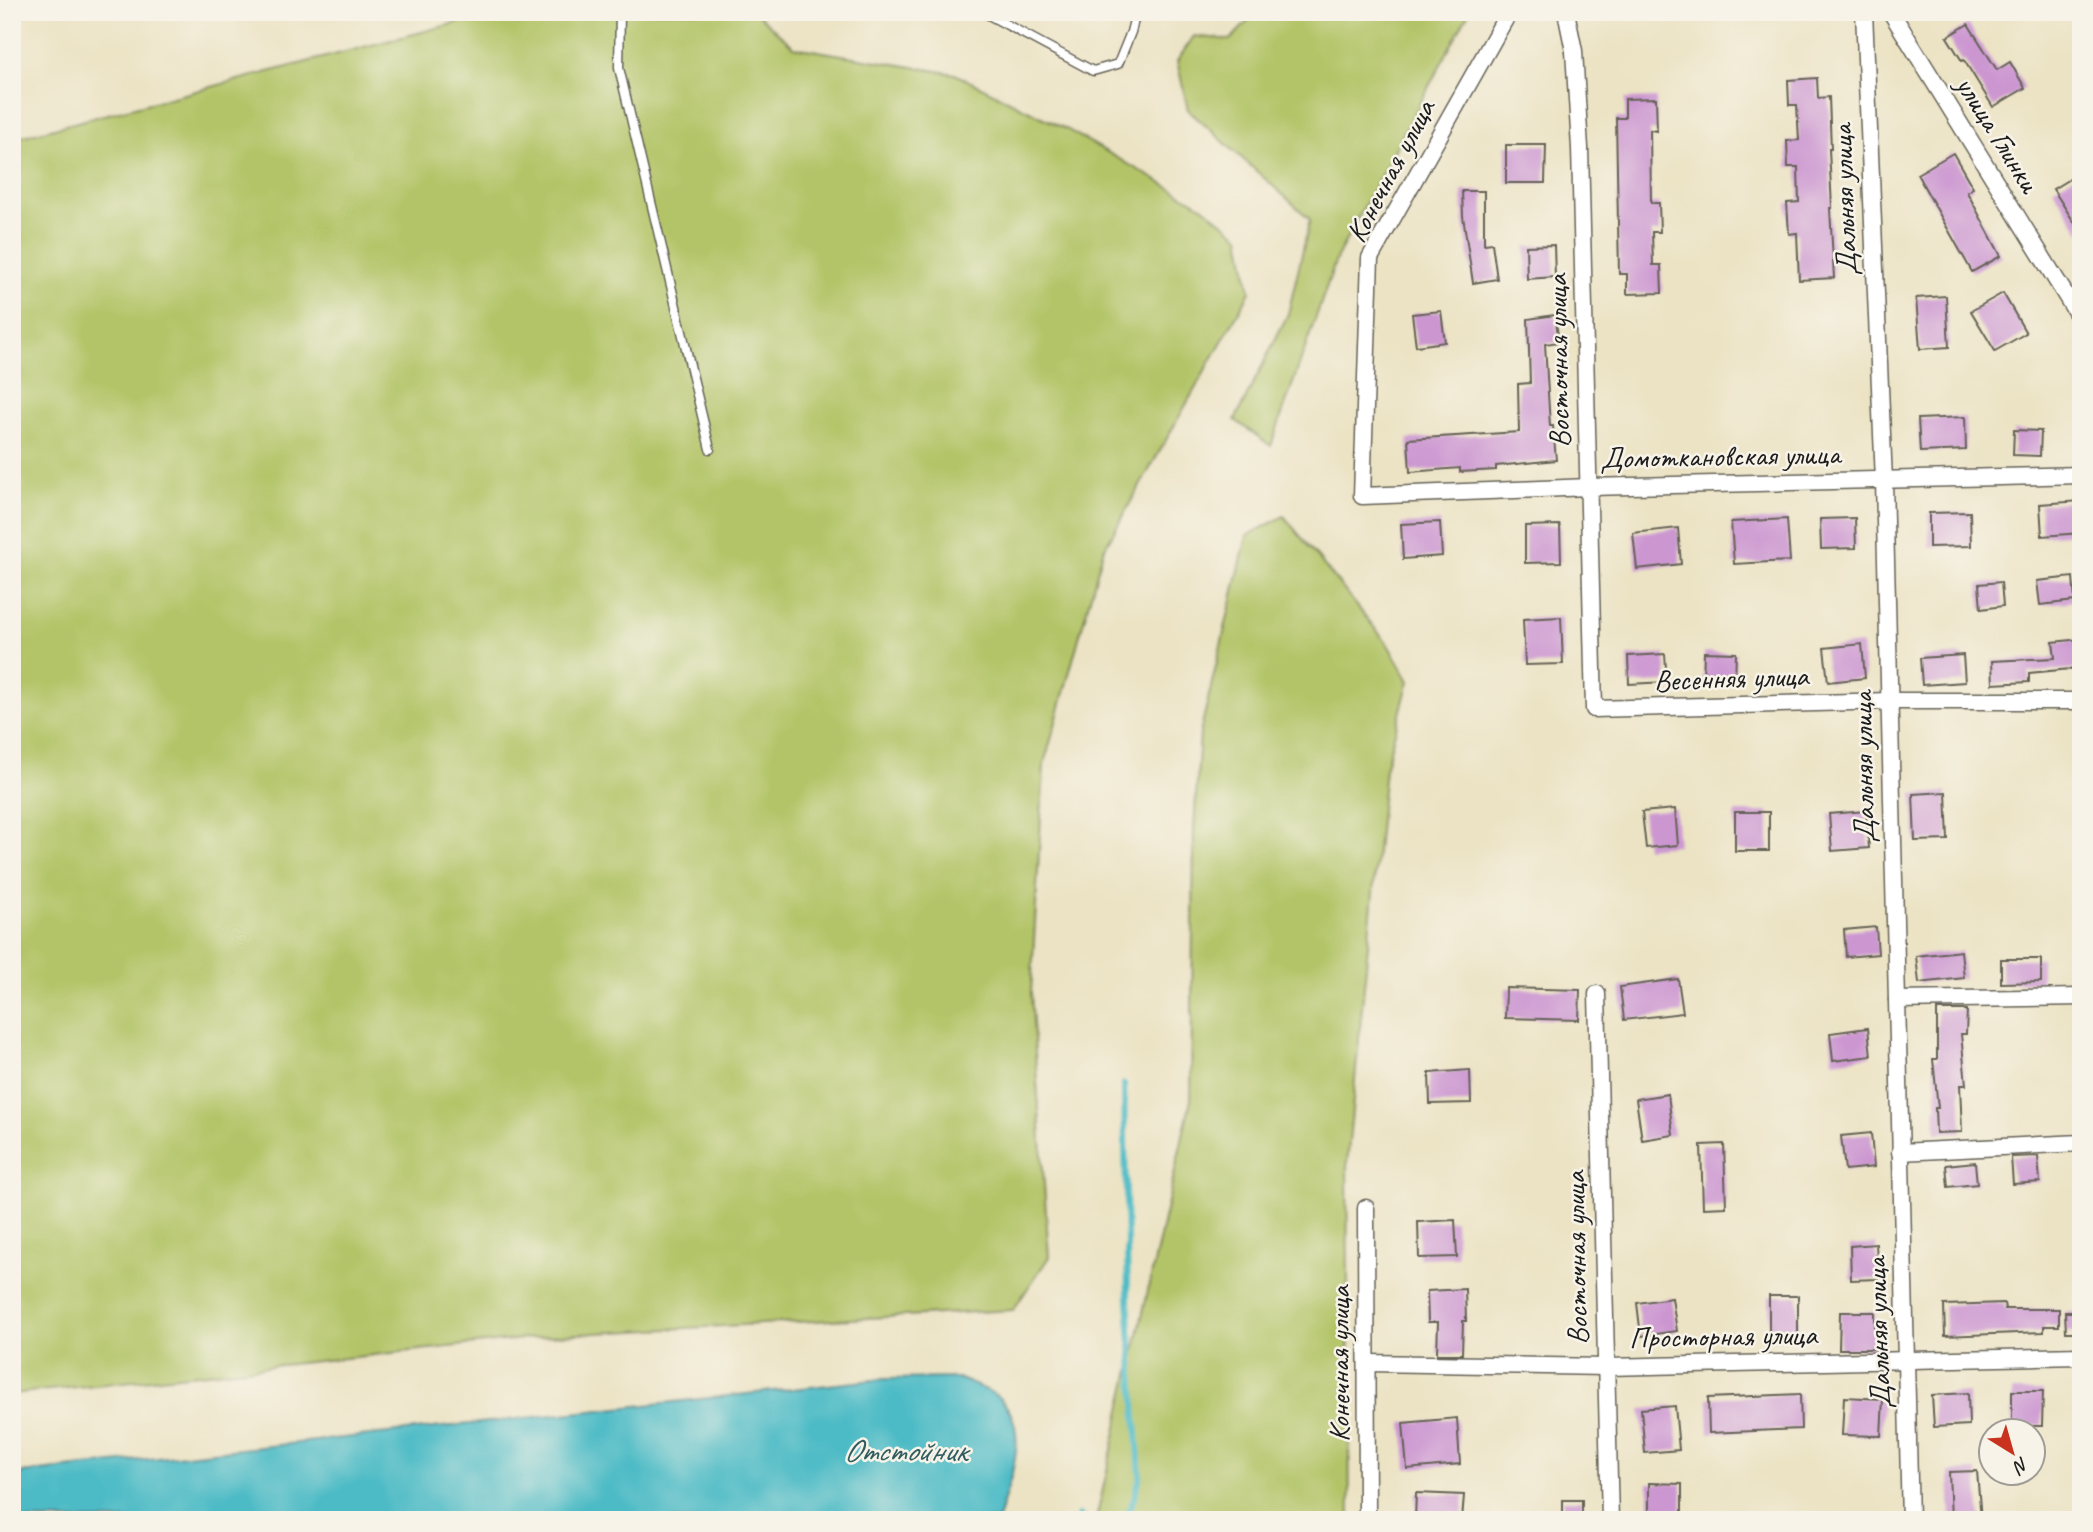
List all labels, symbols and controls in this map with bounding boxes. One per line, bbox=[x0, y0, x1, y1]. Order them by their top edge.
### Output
street label: улица Глинки bbox=[1946, 67, 2050, 201]
street label: Конечная улица bbox=[1337, 92, 1444, 249]
street label: Дальняя улица bbox=[1822, 121, 1866, 276]
street label: Восточная улица bbox=[1537, 272, 1579, 448]
street label: Домоткановская улица bbox=[1600, 435, 1843, 477]
street label: Весенняя улица bbox=[1653, 656, 1811, 700]
street label: Дальняя улица bbox=[1843, 688, 1883, 843]
street label: Восточная улица bbox=[1555, 1169, 1597, 1345]
street label: Дальняя улица bbox=[1856, 1254, 1900, 1409]
street label: Конечная улица bbox=[1320, 1284, 1358, 1442]
street label: Просторная улица bbox=[1629, 1315, 1819, 1357]
north arrow bbox=[1978, 1416, 2048, 1486]
water label: Отстойник bbox=[844, 1430, 972, 1471]
text: N bbox=[2007, 1452, 2034, 1480]

